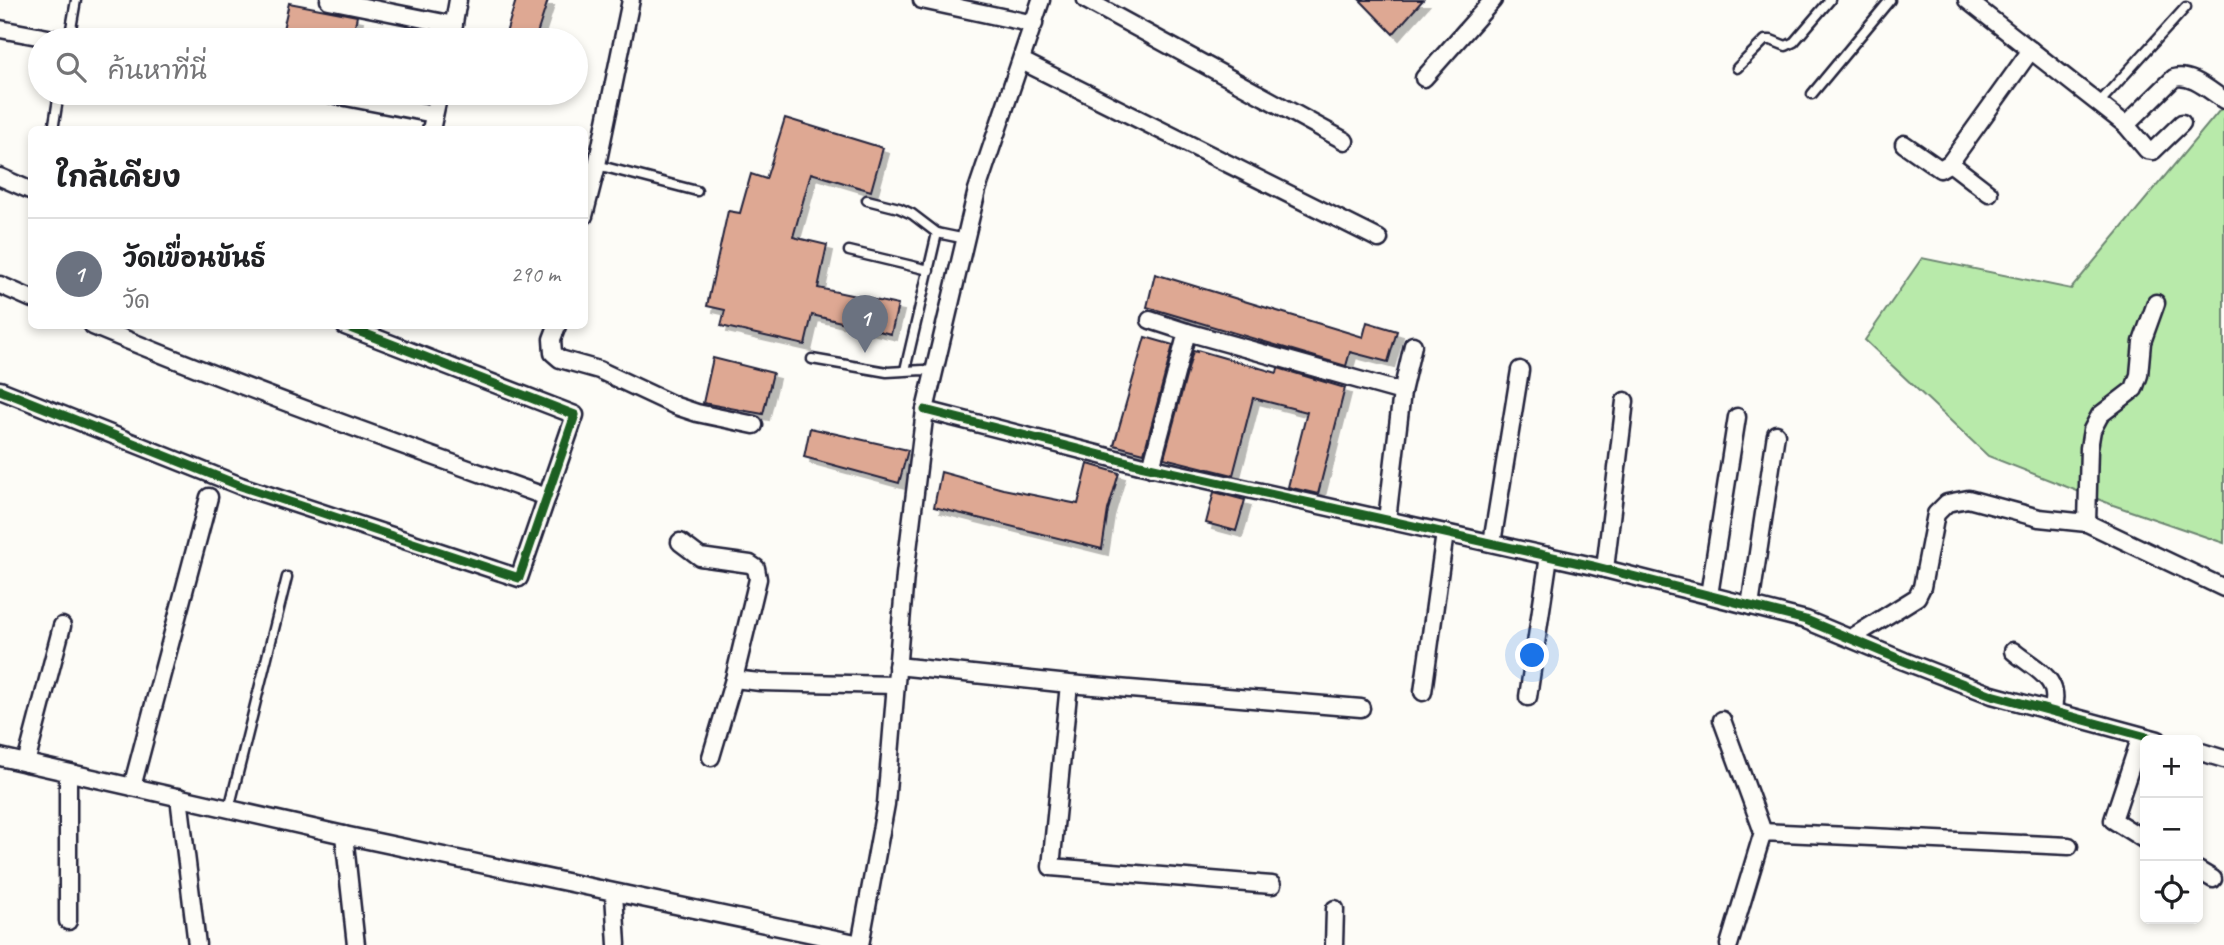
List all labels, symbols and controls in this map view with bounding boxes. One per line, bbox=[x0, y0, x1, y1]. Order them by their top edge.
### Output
search box bbox=[28, 28, 588, 105]
icon: search bbox=[52, 48, 90, 86]
text: ค้นหาที่นี่ bbox=[108, 54, 207, 87]
text: ใกล้เคียง bbox=[56, 158, 181, 196]
text: วัดเขื่อนขันธ์ bbox=[123, 242, 266, 275]
text: 1 bbox=[74, 260, 84, 289]
text: 290 m bbox=[511, 260, 560, 289]
text: วัด bbox=[123, 286, 150, 315]
pin: 1 bbox=[842, 295, 888, 353]
your location bbox=[1515, 638, 1549, 672]
map controls bbox=[2140, 735, 2203, 924]
button: + bbox=[2140, 735, 2203, 798]
button: − bbox=[2140, 798, 2203, 861]
button: locate bbox=[2140, 861, 2203, 924]

